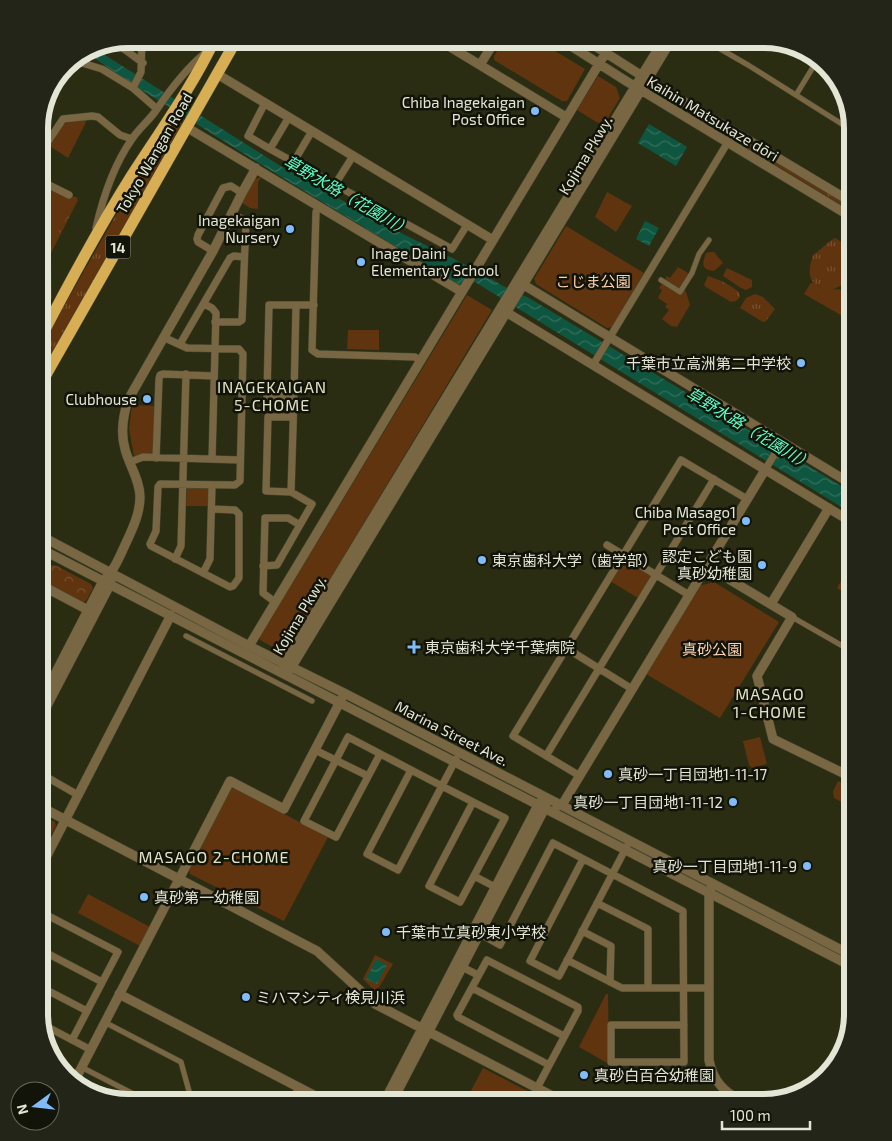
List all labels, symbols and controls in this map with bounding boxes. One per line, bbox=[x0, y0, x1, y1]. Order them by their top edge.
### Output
street label: Kaihin Matsukaze dōri bbox=[644, 72, 782, 164]
street label: Tokyo Wangan Road bbox=[112, 89, 196, 217]
place label: Chiba Inagekaigan Post Office bbox=[402, 93, 525, 128]
marker: Chiba Inagekaigan Post Office bbox=[529, 105, 541, 117]
street label: Kojima Pkwy. bbox=[554, 112, 617, 198]
water label: 草野水路（花園川） bbox=[281, 151, 415, 239]
place label: Inagekaigan Nursery bbox=[198, 211, 280, 246]
marker: Inagekaigan Nursery bbox=[284, 223, 296, 235]
road number: 14 bbox=[106, 236, 130, 258]
place label: Inage Daini Elementary School bbox=[371, 244, 499, 279]
marker: Inage Daini Elementary School bbox=[355, 256, 367, 268]
park label: こじま公園 bbox=[555, 272, 631, 290]
place label: 千葉市立高洲第二中学校 bbox=[626, 354, 791, 372]
marker: 千葉市立高洲第二中学校 bbox=[795, 357, 807, 369]
district label: INAGEKAIGAN 5-CHOME bbox=[217, 377, 327, 414]
water label: 草野水路（花園川） bbox=[683, 383, 817, 473]
place label: Clubhouse bbox=[65, 390, 137, 408]
marker: Clubhouse bbox=[141, 393, 153, 405]
place label: Chiba Masago1 Post Office bbox=[635, 503, 736, 538]
marker: Chiba Masago1 Post Office bbox=[740, 515, 752, 527]
place label: 認定こども園 真砂幼稚園 bbox=[662, 547, 752, 582]
place label: 東京歯科大学（歯学部） bbox=[492, 551, 657, 569]
marker: 東京歯科大学（歯学部） bbox=[476, 554, 488, 566]
marker: 認定こども園 真砂幼稚園 bbox=[756, 559, 768, 571]
street label: Kojima Pkwy. bbox=[268, 572, 331, 658]
place label: 東京歯科大学千葉病院 bbox=[425, 638, 575, 656]
marker: 東京歯科大学千葉病院 bbox=[407, 640, 421, 654]
park label: 真砂公園 bbox=[682, 640, 742, 658]
district label: MASAGO 1-CHOME bbox=[733, 684, 807, 721]
street label: Marina Street Ave. bbox=[392, 697, 512, 769]
place label: 真砂一丁目団地1-11-17 bbox=[618, 765, 767, 783]
marker: 真砂一丁目団地1-11-17 bbox=[602, 768, 614, 780]
place label: 真砂一丁目団地1-11-12 bbox=[573, 793, 723, 811]
marker: 真砂一丁目団地1-11-12 bbox=[727, 796, 739, 808]
district label: MASAGO 2-CHOME bbox=[139, 847, 289, 866]
place label: 真砂一丁目団地1-11-9 bbox=[653, 857, 797, 875]
marker: 真砂一丁目団地1-11-9 bbox=[801, 860, 813, 872]
place label: 真砂第一幼稚園 bbox=[154, 888, 259, 906]
marker: 真砂第一幼稚園 bbox=[138, 891, 150, 903]
place label: 千葉市立真砂東小学校 bbox=[396, 923, 546, 941]
marker: 千葉市立真砂東小学校 bbox=[380, 926, 392, 938]
place label: ミハマシティ検見川浜 bbox=[256, 988, 405, 1006]
marker: ミハマシティ検見川浜 bbox=[240, 991, 252, 1003]
place label: 真砂白百合幼稚園 bbox=[594, 1066, 714, 1084]
marker: 真砂白百合幼稚園 bbox=[578, 1069, 590, 1081]
north arrow bbox=[10, 1081, 60, 1131]
scale bar bbox=[722, 1098, 810, 1130]
text: N bbox=[12, 1102, 31, 1117]
text: 100 m bbox=[730, 1106, 771, 1124]

